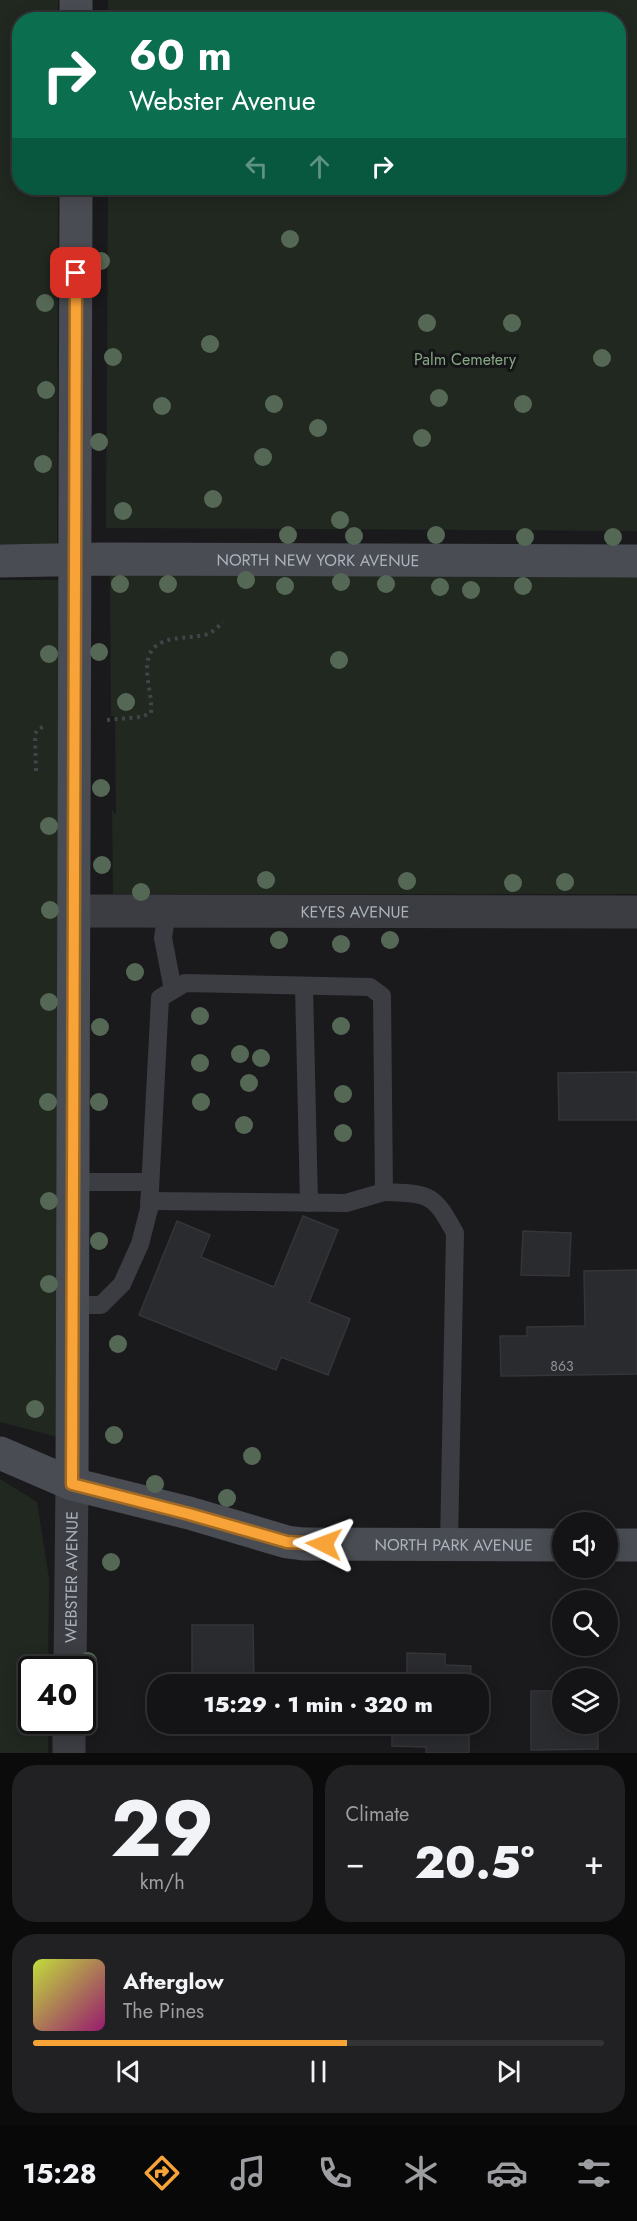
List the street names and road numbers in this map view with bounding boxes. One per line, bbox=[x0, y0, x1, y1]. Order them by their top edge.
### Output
street label: NORTH NEW YORK AVENUE bbox=[217, 548, 419, 572]
street label: KEYES AVENUE bbox=[301, 900, 409, 924]
street label: WEBSTER AVENUE bbox=[59, 1511, 84, 1643]
street label: NORTH PARK AVENUE bbox=[375, 1533, 533, 1557]

